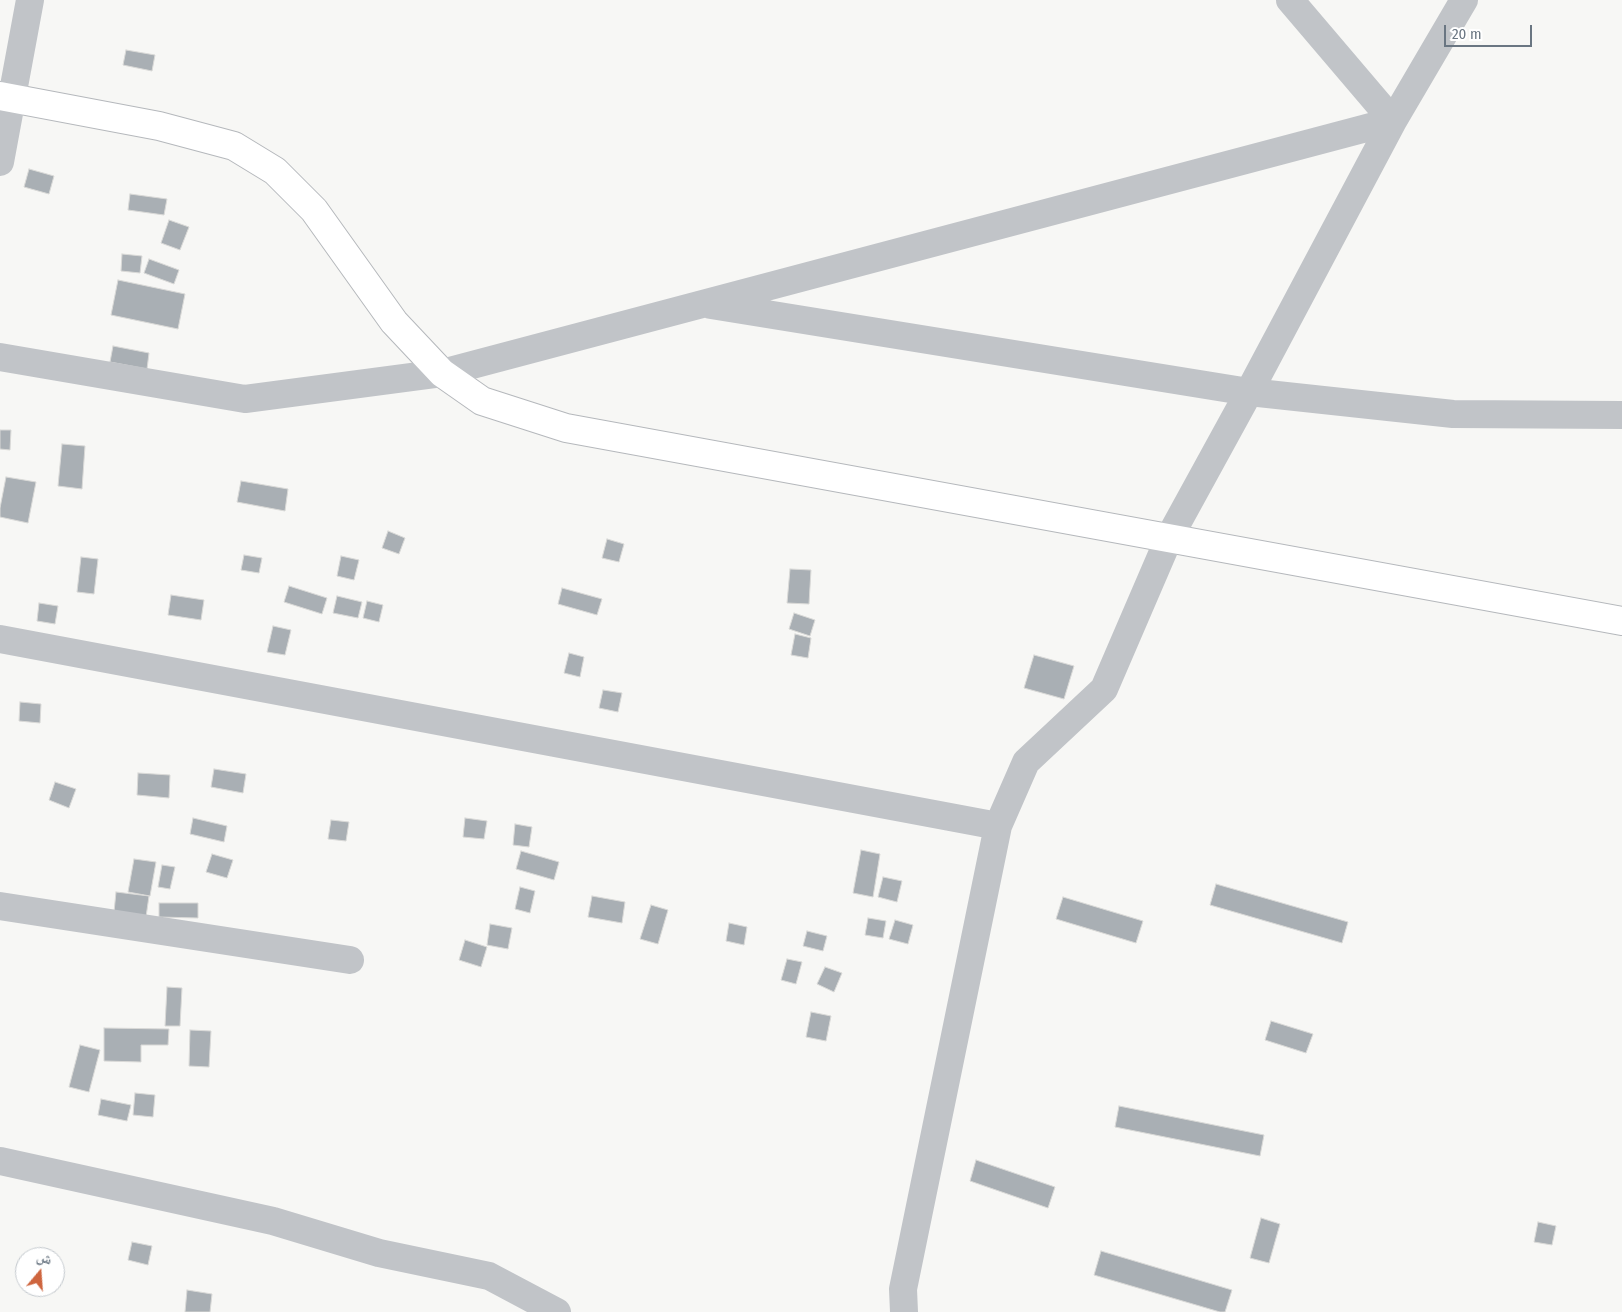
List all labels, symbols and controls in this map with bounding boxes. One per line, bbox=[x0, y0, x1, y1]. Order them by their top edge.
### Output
scale bar bbox=[1447, 15, 1534, 47]
text: 20 m bbox=[1452, 25, 1482, 43]
north arrow bbox=[15, 1247, 65, 1297]
text: ش bbox=[35, 1248, 54, 1269]

